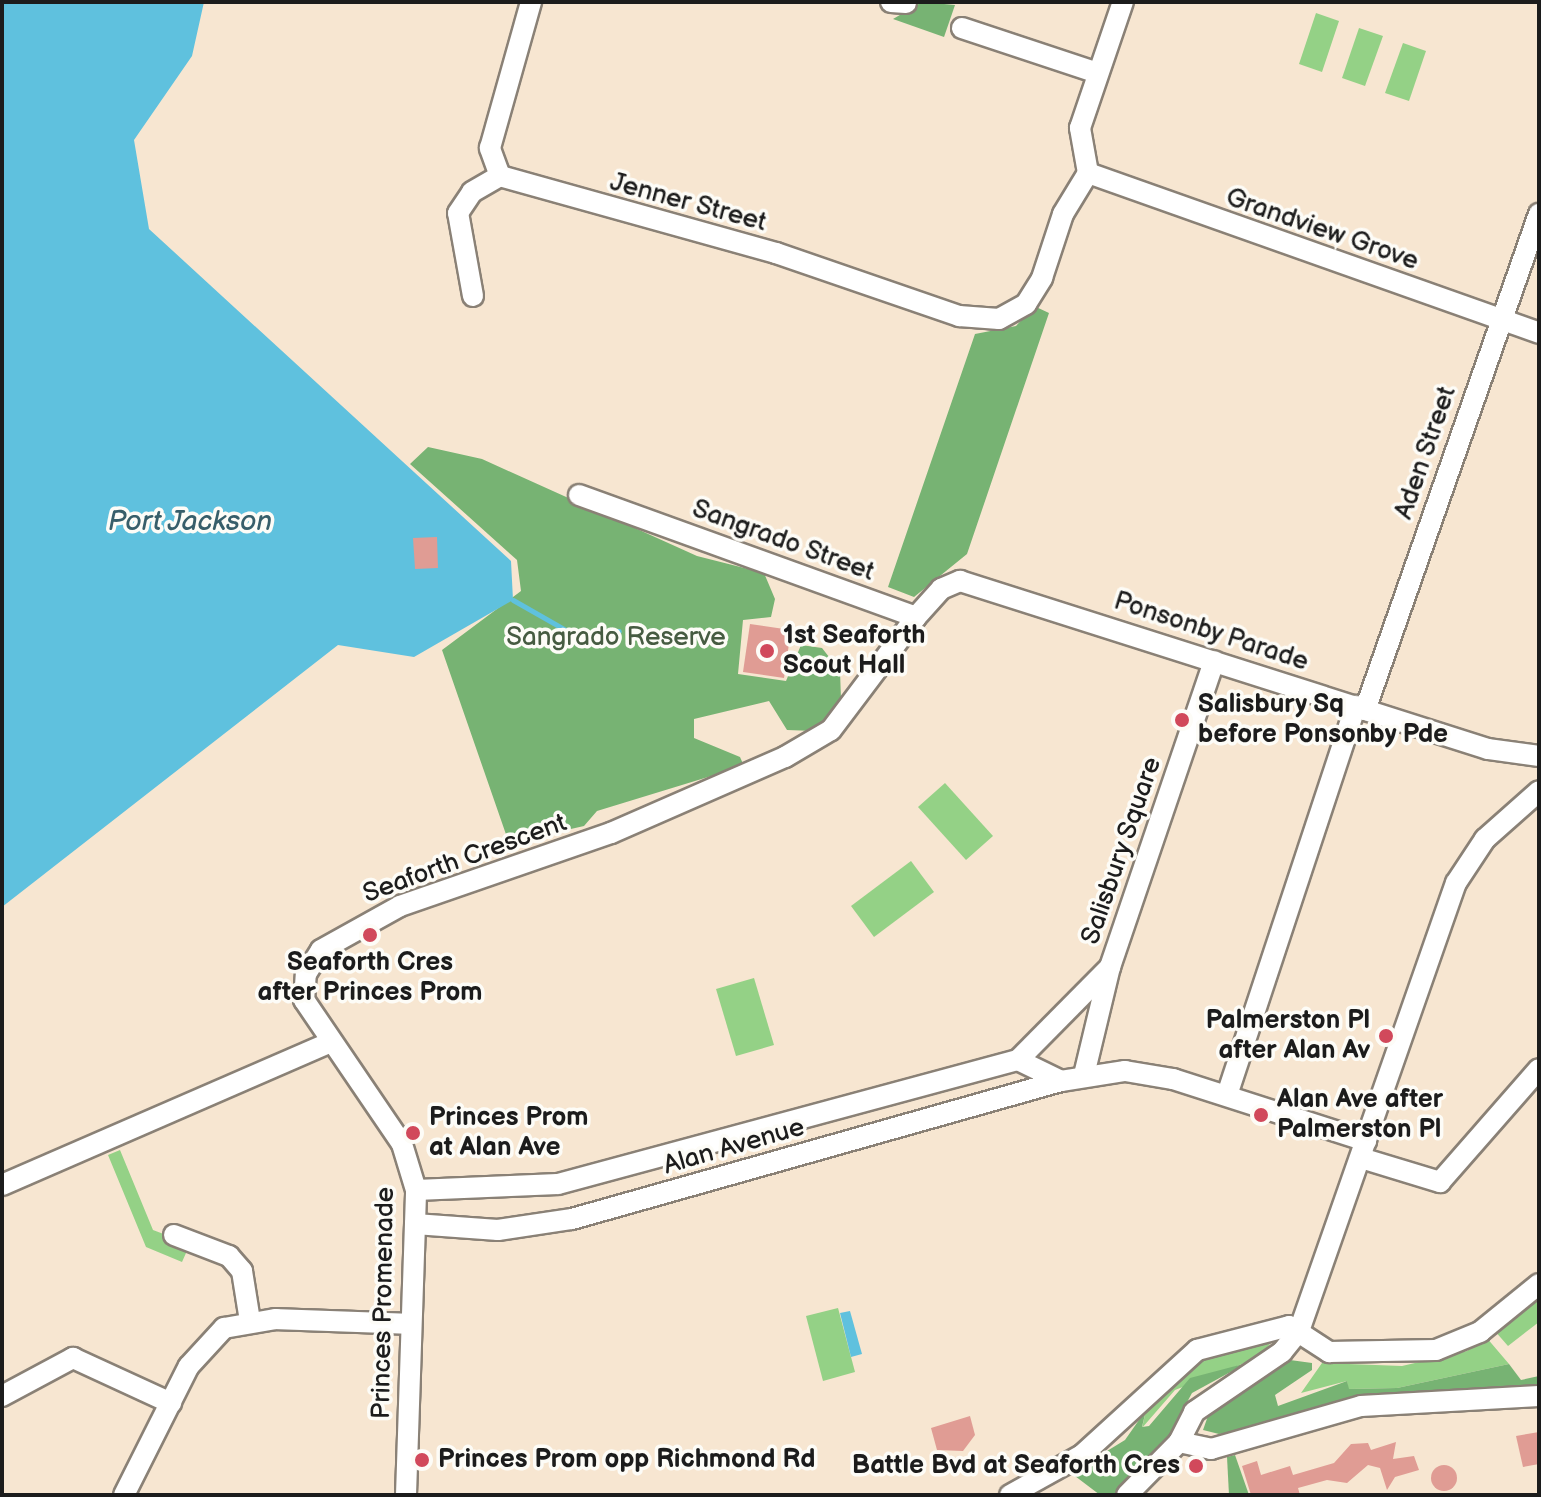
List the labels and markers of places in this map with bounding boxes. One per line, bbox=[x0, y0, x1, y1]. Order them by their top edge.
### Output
place label: 1st Seaforth Scout Hall bbox=[783, 620, 926, 682]
marker: 1st Seaforth Scout Hall bbox=[758, 642, 776, 660]
place label: Salisbury Sq before Ponsonby Pde bbox=[1198, 689, 1449, 750]
marker: Salisbury Sq before Ponsonby Pde bbox=[1173, 711, 1191, 729]
marker: Seaforth Cres after Princes Prom bbox=[361, 926, 379, 944]
place label: Seaforth Cres after Princes Prom bbox=[258, 947, 482, 1008]
place label: Palmerston Pl after Alan Av bbox=[1206, 1005, 1370, 1066]
marker: Palmerston Pl after Alan Av bbox=[1377, 1027, 1395, 1045]
place label: Alan Ave after Palmerston Pl bbox=[1277, 1084, 1443, 1146]
place label: Princes Prom at Alan Ave bbox=[429, 1102, 589, 1164]
marker: Alan Ave after Palmerston Pl bbox=[1252, 1106, 1270, 1124]
marker: Princes Prom at Alan Ave bbox=[404, 1124, 422, 1142]
place label: Princes Prom opp Richmond Rd bbox=[438, 1444, 816, 1476]
place label: Battle Bvd at Seaforth Cres bbox=[852, 1450, 1180, 1482]
marker: Princes Prom opp Richmond Rd bbox=[413, 1451, 431, 1469]
marker: Battle Bvd at Seaforth Cres bbox=[1187, 1457, 1205, 1475]

